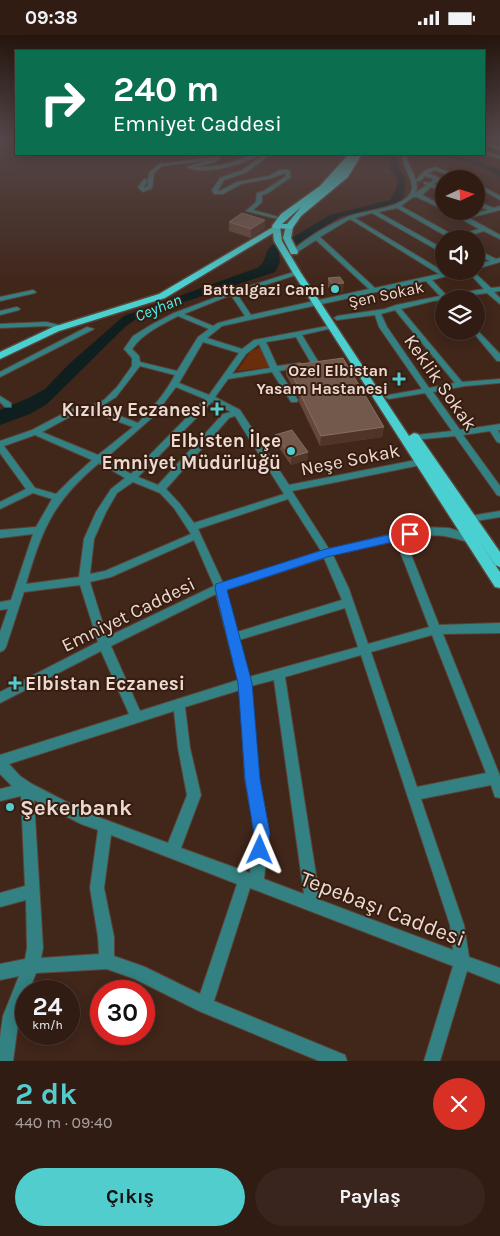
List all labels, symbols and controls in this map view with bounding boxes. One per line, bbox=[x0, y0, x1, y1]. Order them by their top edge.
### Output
text: 09:38 bbox=[25, 7, 78, 29]
text: 240 m bbox=[113, 69, 219, 110]
icon: right bbox=[30, 70, 95, 135]
text: Emniyet Caddesi bbox=[113, 111, 282, 137]
north arrow bbox=[435, 170, 485, 220]
map controls bbox=[435, 170, 485, 340]
button: sound bbox=[435, 230, 485, 280]
street label: Şen Sokak bbox=[347, 277, 426, 312]
place label: Battalgazi Cami bbox=[203, 280, 325, 299]
marker: Battalgazi Cami bbox=[329, 283, 341, 295]
water label: Ceyhan bbox=[132, 290, 184, 325]
button: layers bbox=[435, 290, 485, 340]
street label: Keklik Sokak bbox=[399, 330, 481, 435]
place label: Ozel Elbistan Yasam Hastanesi bbox=[256, 361, 388, 398]
marker: Ozel Elbistan Yasam Hastanesi bbox=[392, 372, 406, 386]
place label: Kızılay Eczanesi bbox=[62, 399, 207, 421]
marker: Kızılay Eczanesi bbox=[211, 403, 223, 415]
place label: Elbisten İlçe Emniyet Müdürlüğü bbox=[102, 429, 281, 474]
street label: Neşe Sokak bbox=[299, 440, 402, 480]
marker: Elbisten İlçe Emniyet Müdürlüğü bbox=[285, 445, 297, 457]
pin bbox=[389, 513, 431, 555]
icon: arrive bbox=[396, 520, 424, 548]
street label: Emniyet Caddesi bbox=[58, 573, 199, 657]
place label: Elbistan Eczanesi bbox=[25, 673, 185, 695]
marker: Elbistan Eczanesi bbox=[9, 677, 21, 689]
place label: Şekerbank bbox=[20, 795, 132, 821]
marker: Şekerbank bbox=[4, 801, 16, 813]
position arrow bbox=[233, 823, 285, 875]
street label: Tepebaşı Caddesi bbox=[297, 866, 469, 952]
speed limit sign: 30 bbox=[90, 980, 155, 1045]
text: 24 bbox=[32, 992, 63, 1021]
text: km/h bbox=[32, 1018, 63, 1032]
text: 2 dk bbox=[15, 1076, 77, 1112]
button: close bbox=[433, 1078, 485, 1130]
text: 440 m · 09:40 bbox=[15, 1113, 113, 1132]
button: Çıkış bbox=[15, 1168, 245, 1226]
button: Paylaş bbox=[255, 1168, 485, 1226]

